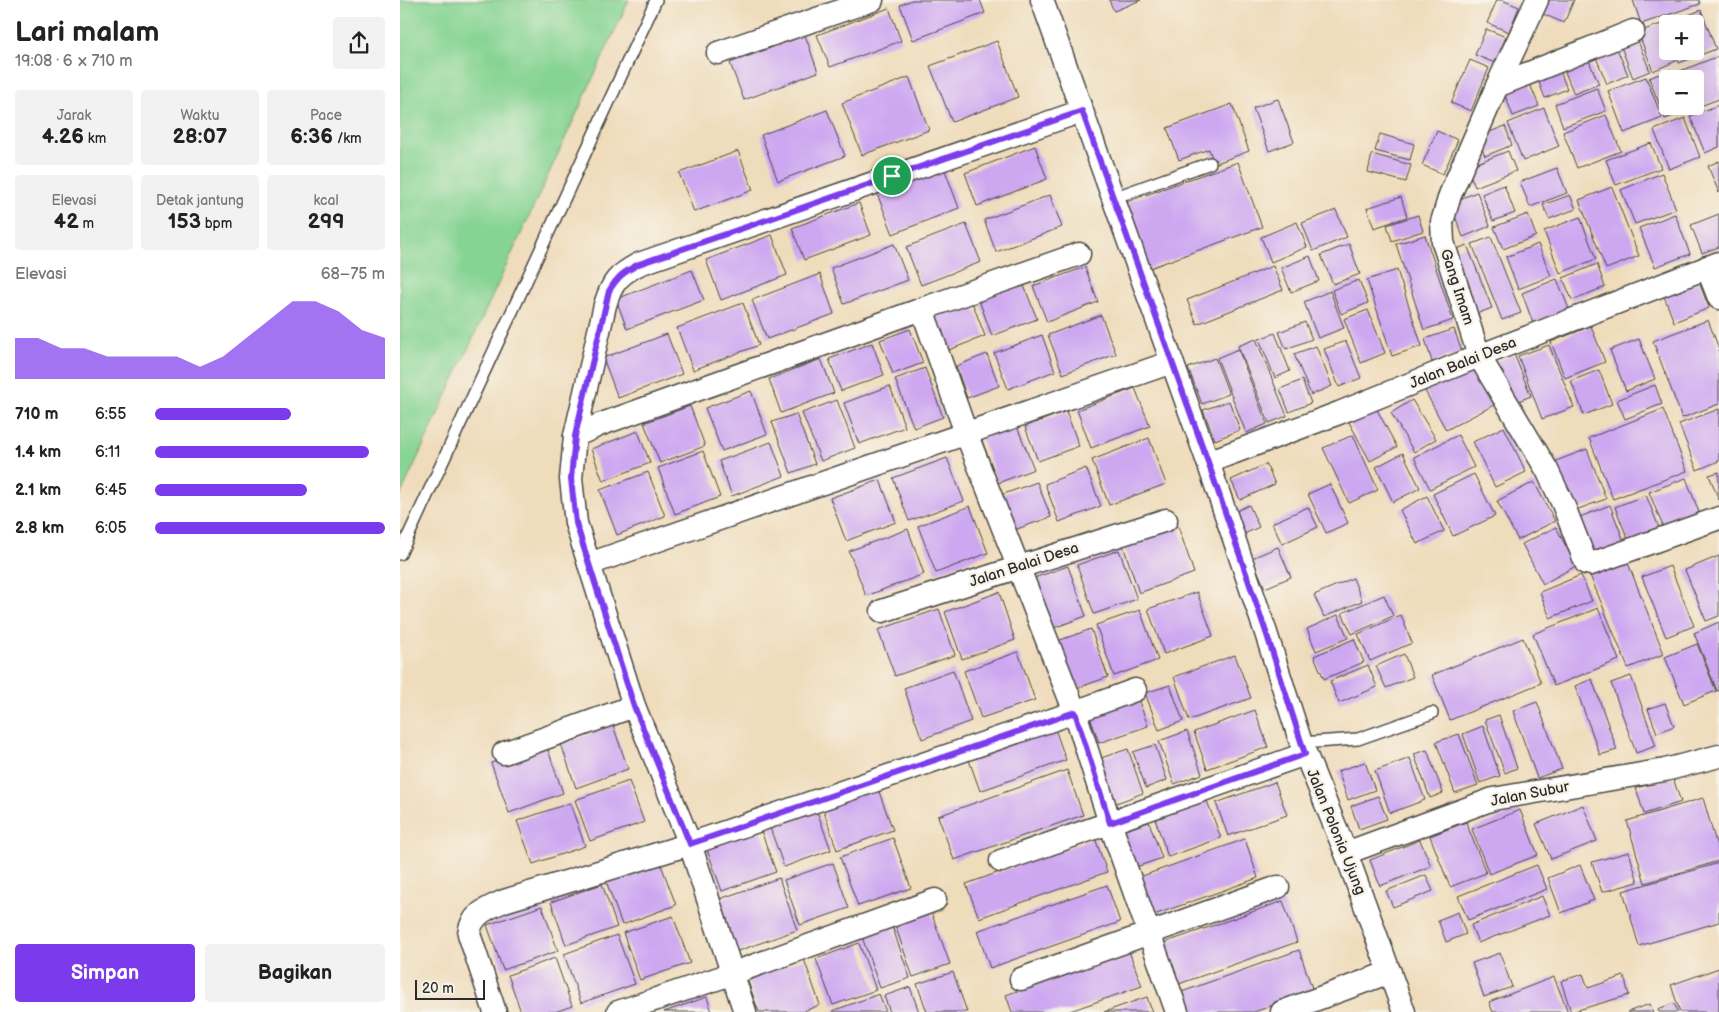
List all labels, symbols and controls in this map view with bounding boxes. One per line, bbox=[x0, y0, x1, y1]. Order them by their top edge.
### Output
map controls bbox=[1659, 15, 1704, 115]
button: + bbox=[1659, 15, 1704, 60]
text: Lari malam bbox=[15, 16, 159, 49]
button: share bbox=[333, 17, 385, 69]
text: 19:08 · 6 × 710 m bbox=[15, 52, 132, 71]
button: − bbox=[1659, 70, 1704, 115]
text: Jarak bbox=[57, 107, 91, 124]
text: Waktu bbox=[180, 107, 220, 124]
text: Pace bbox=[310, 107, 342, 124]
text: 4.26 bbox=[42, 124, 84, 149]
text: 28:07 bbox=[173, 124, 227, 149]
text: 6:36 bbox=[290, 124, 333, 149]
text: km bbox=[84, 130, 106, 147]
text: /km bbox=[333, 130, 362, 147]
pin bbox=[871, 155, 913, 197]
icon: arrive bbox=[878, 162, 906, 190]
text: Elevasi bbox=[51, 192, 97, 209]
text: Detak jantung bbox=[156, 192, 244, 209]
text: kcal bbox=[313, 192, 339, 209]
text: 42 bbox=[54, 209, 79, 234]
text: 153 bbox=[168, 209, 201, 234]
text: 299 bbox=[307, 209, 345, 234]
text: m bbox=[79, 215, 94, 232]
text: bpm bbox=[201, 215, 232, 232]
street label: Gang Imam bbox=[1436, 247, 1478, 327]
text: Elevasi bbox=[15, 265, 67, 284]
text: 68–75 m bbox=[321, 265, 385, 284]
street label: Jalan Balai Desa bbox=[1407, 333, 1519, 393]
text: 710 m bbox=[15, 405, 59, 424]
text: 6:55 bbox=[95, 405, 126, 424]
text: 1.4 km bbox=[15, 443, 61, 462]
text: 6:11 bbox=[95, 443, 120, 462]
text: 2.1 km bbox=[15, 481, 61, 500]
text: 6:45 bbox=[95, 481, 127, 500]
text: 2.8 km bbox=[15, 519, 64, 538]
text: 6:05 bbox=[95, 519, 127, 538]
street label: Jalan Balai Desa bbox=[967, 538, 1081, 592]
street label: Jalan Polonia Ujung bbox=[1302, 766, 1370, 898]
street label: Jalan Subur bbox=[1489, 777, 1571, 811]
button: Simpan bbox=[15, 944, 195, 1002]
button: Bagikan bbox=[205, 944, 385, 1002]
scale bar bbox=[415, 977, 485, 1000]
text: 20 m bbox=[422, 980, 454, 997]

